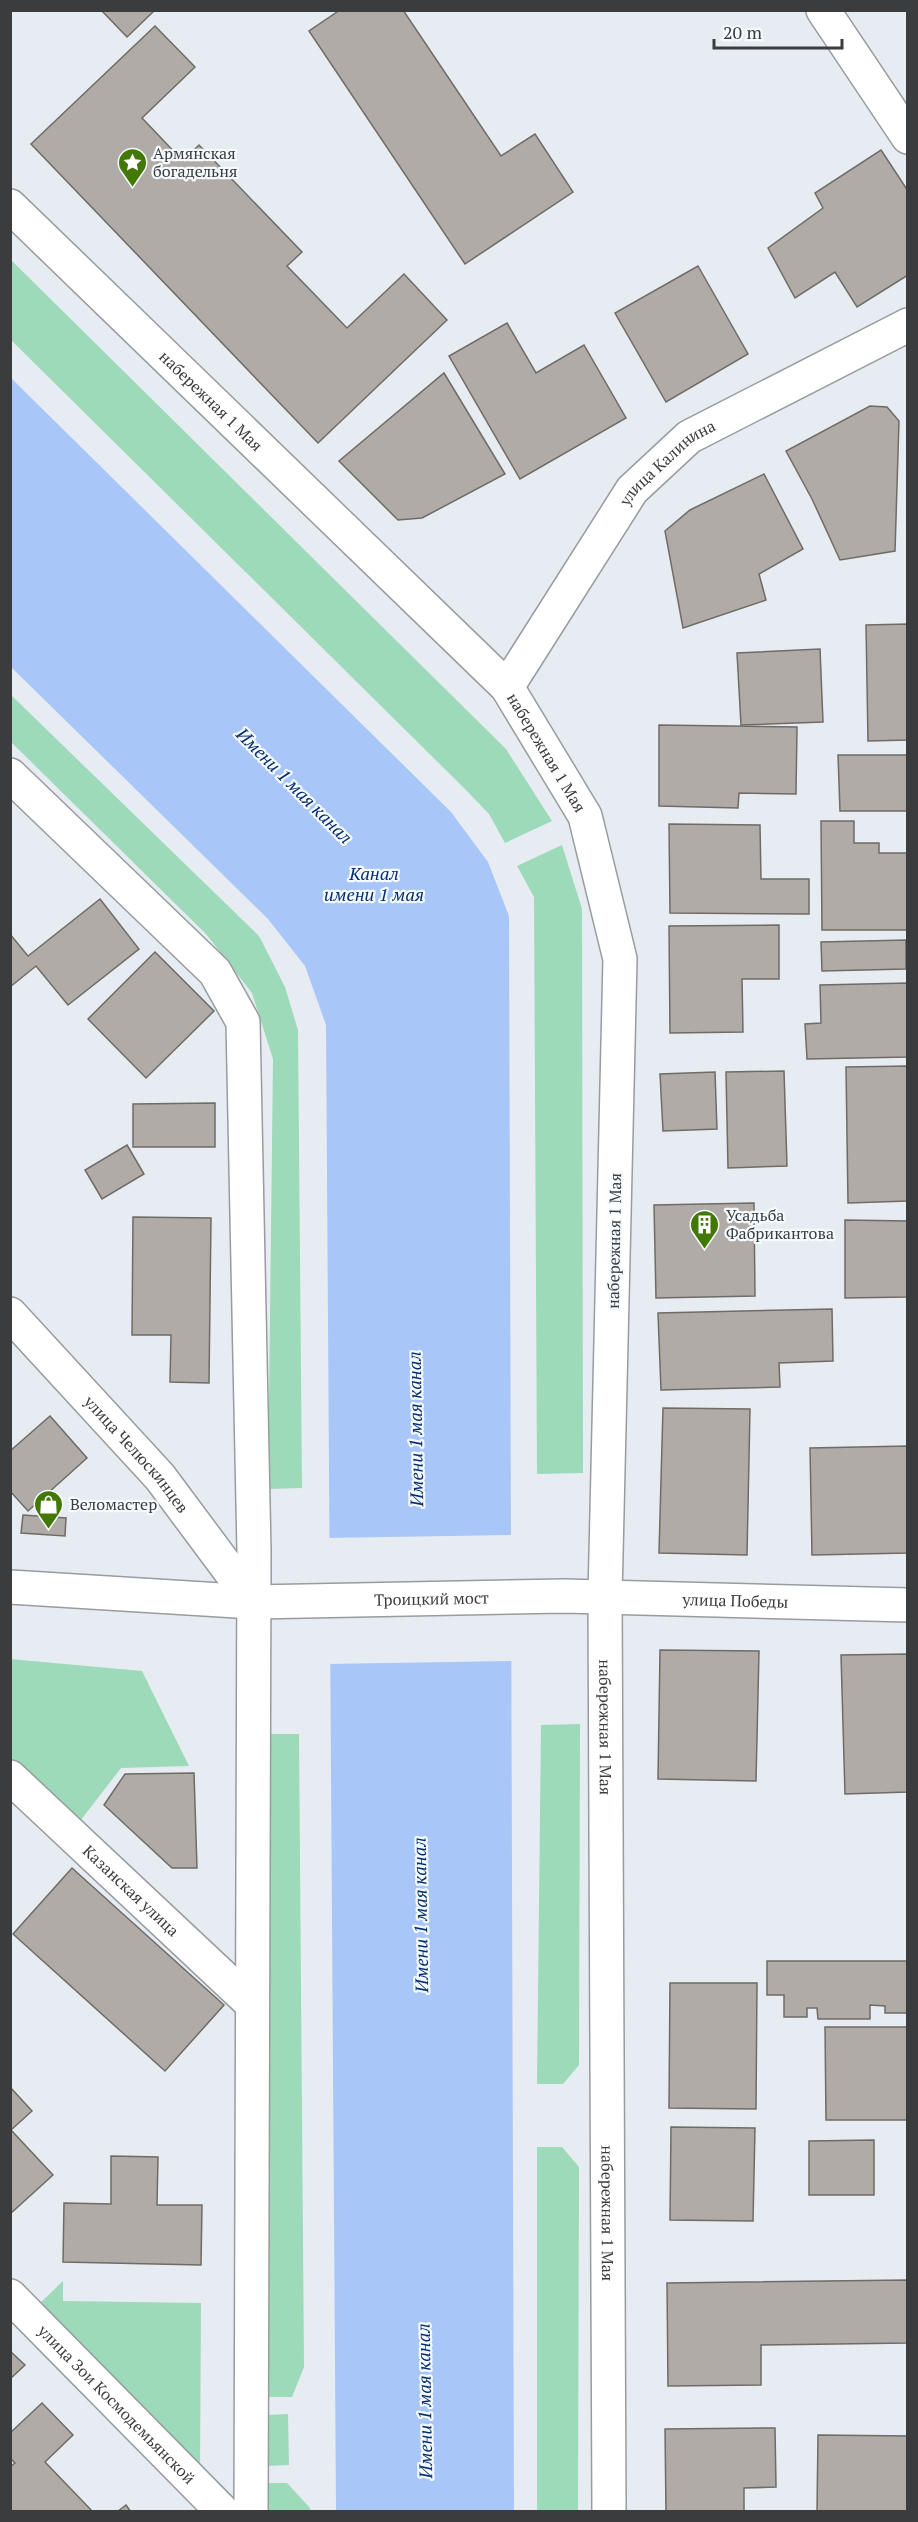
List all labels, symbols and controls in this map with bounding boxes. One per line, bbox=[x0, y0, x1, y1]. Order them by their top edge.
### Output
scale bar bbox=[714, 12, 842, 50]
text: 20 m bbox=[723, 20, 763, 44]
place label: Армянская богадельня bbox=[153, 142, 238, 182]
place icon: Армянская богадельня bbox=[116, 146, 148, 188]
street label: набережная 1 Мая bbox=[155, 345, 268, 456]
street label: улица Калинина bbox=[613, 414, 719, 511]
street label: набережная 1 Мая bbox=[502, 688, 591, 816]
water label: Имени 1 мая канал bbox=[231, 721, 358, 849]
water label: Канал имени 1 мая bbox=[324, 861, 424, 906]
street label: набережная 1 Мая bbox=[602, 1173, 626, 1309]
place label: Усадьба Фабрикантова bbox=[726, 1204, 834, 1244]
building icon: Усадьба Фабрикантова bbox=[689, 1208, 721, 1250]
water label: Имени 1 мая канал bbox=[402, 1351, 428, 1508]
street label: улица Челюскинцев bbox=[79, 1390, 194, 1517]
shop icon: Веломастер bbox=[33, 1488, 65, 1530]
place label: Веломастер bbox=[70, 1493, 157, 1515]
street label: Троицкий мост bbox=[374, 1586, 489, 1611]
street label: улица Победы bbox=[681, 1588, 789, 1613]
street label: набережная 1 Мая bbox=[594, 1659, 617, 1795]
water label: Имени 1 мая канал bbox=[407, 1837, 433, 1994]
street label: Казанская улица bbox=[78, 1840, 184, 1941]
street label: набережная 1 Мая bbox=[596, 2145, 619, 2281]
street label: улица Зои Космодемьянской bbox=[33, 2319, 200, 2489]
water label: Имени 1 мая канал bbox=[411, 2323, 437, 2480]

